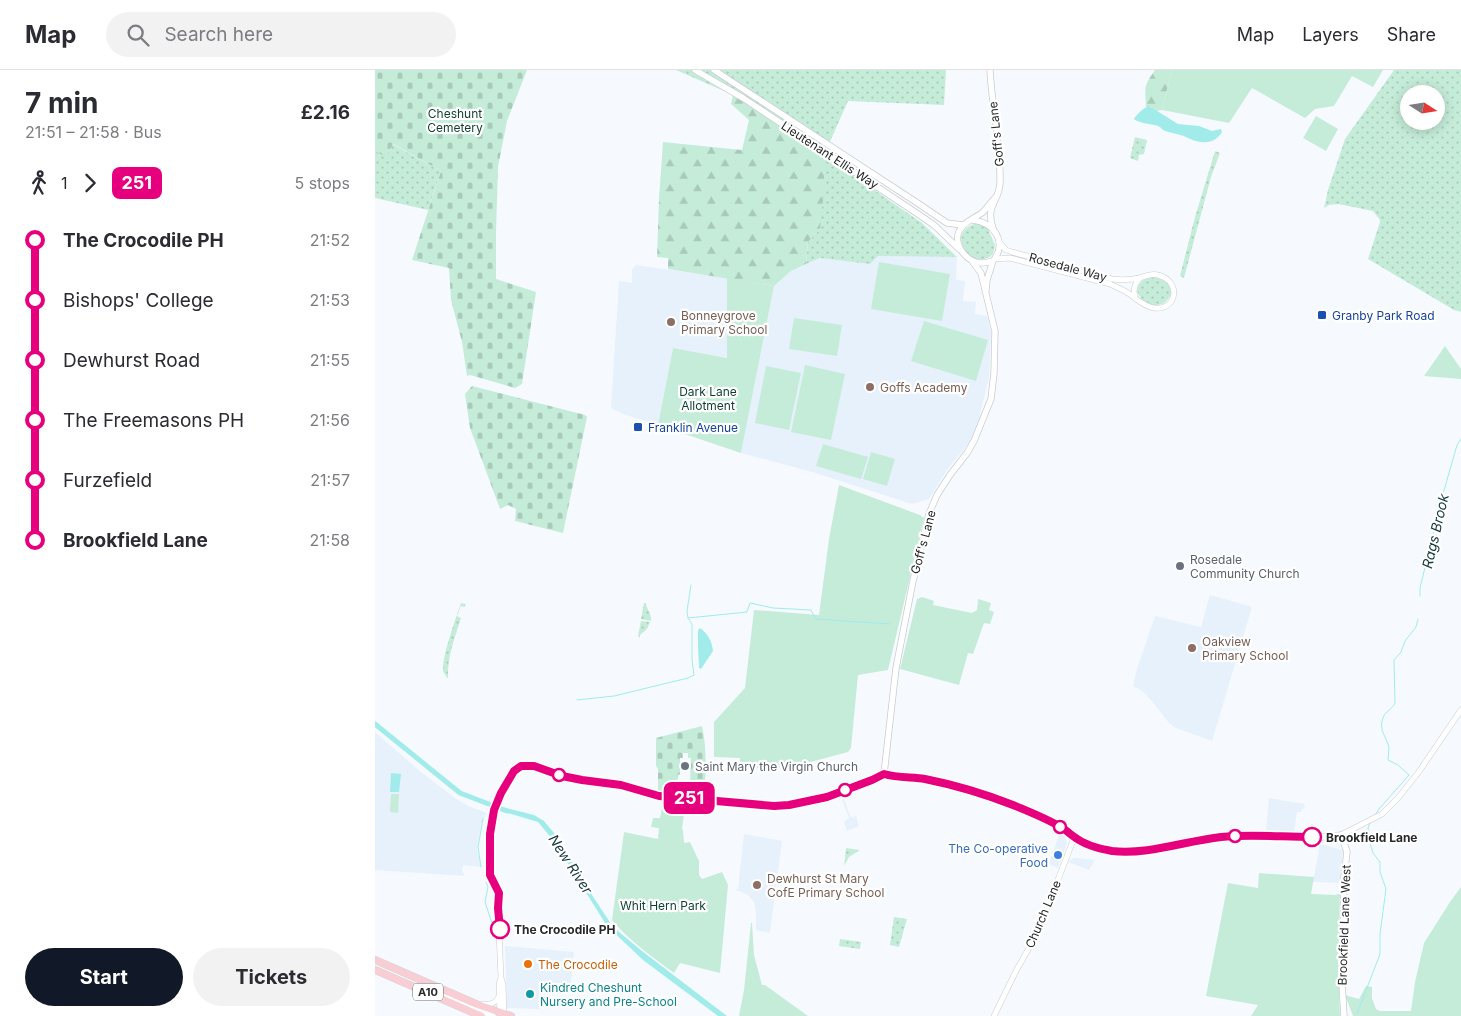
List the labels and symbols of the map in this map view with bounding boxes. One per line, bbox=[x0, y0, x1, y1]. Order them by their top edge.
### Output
north arrow bbox=[1400, 85, 1445, 130]
street label: Goff's Lane bbox=[985, 101, 1007, 167]
park label: Cheshunt Cemetery bbox=[427, 106, 483, 135]
street label: Lieutenant Ellis Way bbox=[779, 118, 882, 192]
street label: Rosedale Way bbox=[1027, 249, 1109, 285]
place label: Bonneygrove Primary School bbox=[681, 308, 767, 337]
place label: Granby Park Road bbox=[1332, 308, 1435, 323]
marker: Granby Park Road bbox=[1316, 309, 1328, 321]
marker: Bonneygrove Primary School bbox=[665, 316, 677, 328]
place label: Goffs Academy bbox=[880, 380, 968, 395]
marker: Goffs Academy bbox=[864, 381, 876, 393]
park label: Dark Lane Allotment bbox=[679, 384, 737, 413]
place label: Franklin Avenue bbox=[648, 420, 738, 435]
marker: Franklin Avenue bbox=[632, 421, 644, 433]
water label: Rags Brook bbox=[1418, 492, 1452, 570]
street label: Goff's Lane bbox=[907, 508, 939, 576]
place label: Rosedale Community Church bbox=[1190, 552, 1300, 581]
marker: Rosedale Community Church bbox=[1174, 560, 1186, 572]
place label: Oakview Primary School bbox=[1202, 634, 1288, 663]
marker: Oakview Primary School bbox=[1186, 642, 1198, 654]
place label: Saint Mary the Virgin Church bbox=[695, 759, 858, 774]
marker: Saint Mary the Virgin Church bbox=[679, 760, 691, 772]
unlabelled marker bbox=[552, 768, 566, 782]
line badge: 251 bbox=[660, 782, 718, 814]
unlabelled marker bbox=[838, 783, 852, 797]
unlabelled marker bbox=[1053, 820, 1067, 834]
marker: Brookfield Lane bbox=[1302, 827, 1322, 847]
unlabelled marker bbox=[1228, 829, 1242, 843]
place label: Brookfield Lane bbox=[1326, 830, 1418, 845]
water label: New River bbox=[546, 831, 597, 897]
place label: The Co-operative Food bbox=[948, 841, 1048, 870]
marker: The Co-operative Food bbox=[1052, 849, 1064, 861]
street label: Brookfield Lane West bbox=[1334, 864, 1354, 986]
place label: Dewhurst St Mary CofE Primary School bbox=[767, 871, 884, 900]
street label: Church Lane bbox=[1022, 878, 1064, 950]
marker: Dewhurst St Mary CofE Primary School bbox=[751, 879, 763, 891]
park label: Whit Hern Park bbox=[620, 898, 706, 913]
marker: The Crocodile PH bbox=[490, 919, 510, 939]
place label: The Crocodile PH bbox=[514, 922, 616, 937]
place label: The Crocodile bbox=[538, 957, 618, 972]
marker: The Crocodile bbox=[522, 958, 534, 970]
place label: Kindred Cheshunt Nursery and Pre-School bbox=[540, 980, 677, 1009]
road number: A10 bbox=[413, 984, 443, 1000]
marker: Kindred Cheshunt Nursery and Pre-School bbox=[524, 988, 536, 1000]

